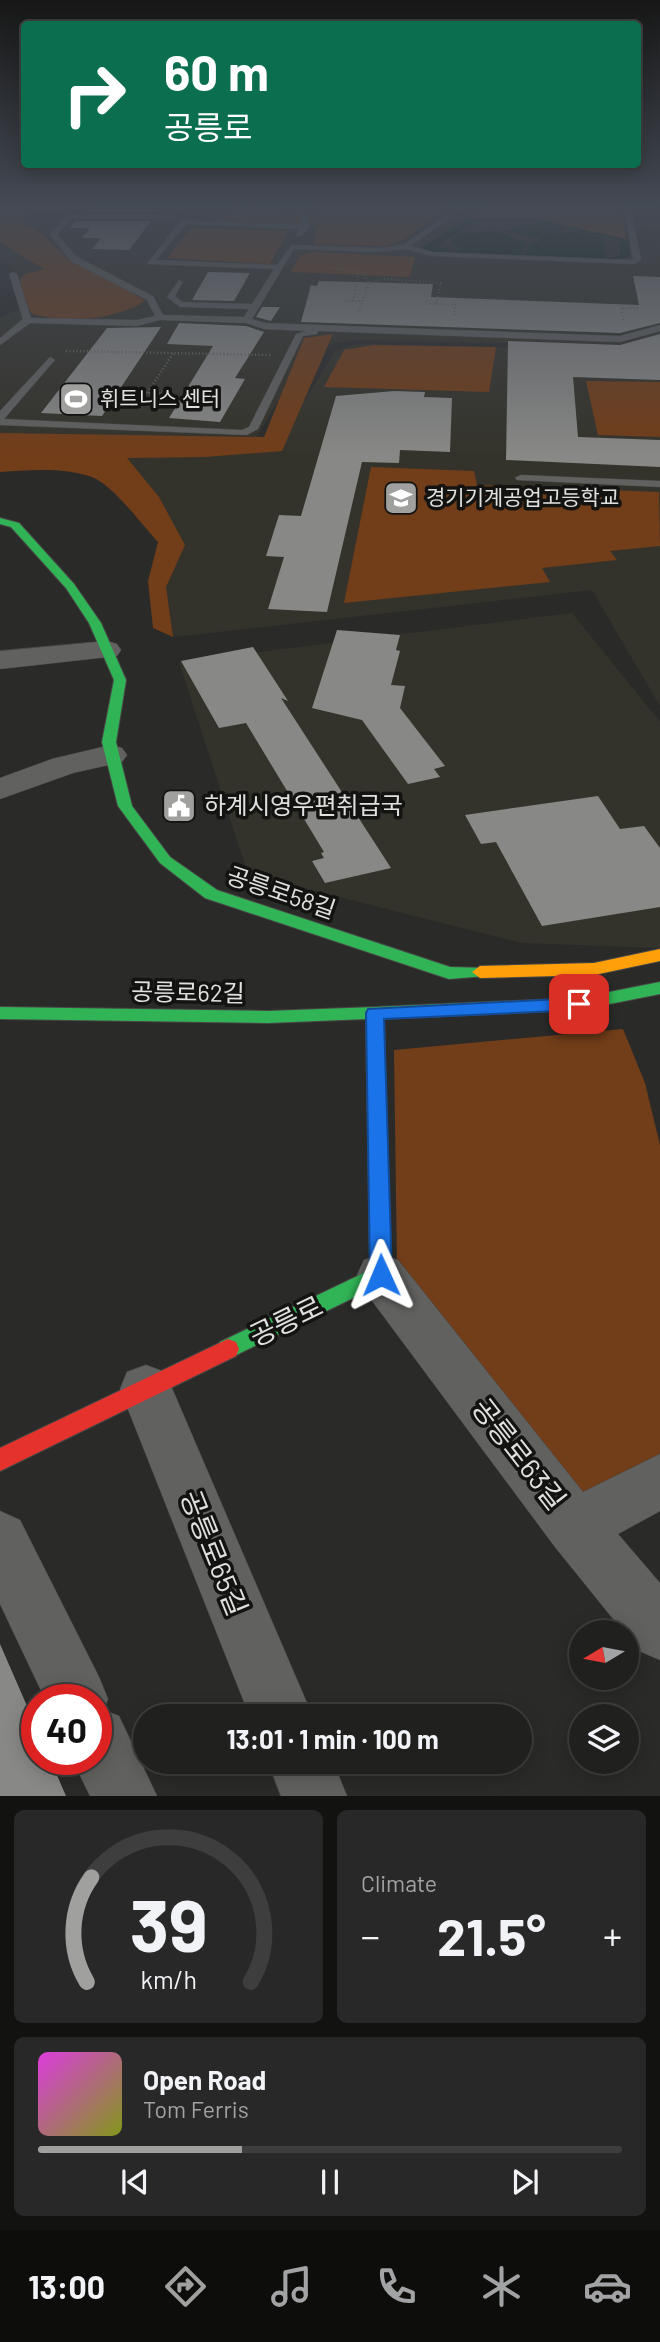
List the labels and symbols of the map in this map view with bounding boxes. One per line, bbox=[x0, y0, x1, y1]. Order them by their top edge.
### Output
sports icon: 휘트니스 센터 bbox=[57, 380, 95, 418]
place label: 휘트니스 센터 bbox=[100, 385, 220, 410]
school or university icon: 경기기계공업고등학교 bbox=[382, 479, 420, 517]
place label: 경기기계공업고등학교 bbox=[426, 484, 619, 509]
public building icon: 하계시영우편취급국 bbox=[160, 787, 198, 825]
place label: 하계시영우편취급국 bbox=[204, 790, 403, 819]
street label: 공릉로58길 bbox=[223, 859, 340, 924]
pin bbox=[549, 974, 609, 1034]
street label: 공릉로62길 bbox=[131, 976, 245, 1007]
position arrow bbox=[344, 1238, 418, 1312]
street label: 공릉로 bbox=[243, 1288, 328, 1352]
street label: 공릉로63길 bbox=[466, 1391, 574, 1516]
street label: 공릉로65길 bbox=[174, 1485, 255, 1620]
north arrow bbox=[569, 1620, 639, 1690]
speed limit sign: 40 bbox=[21, 1684, 112, 1775]

